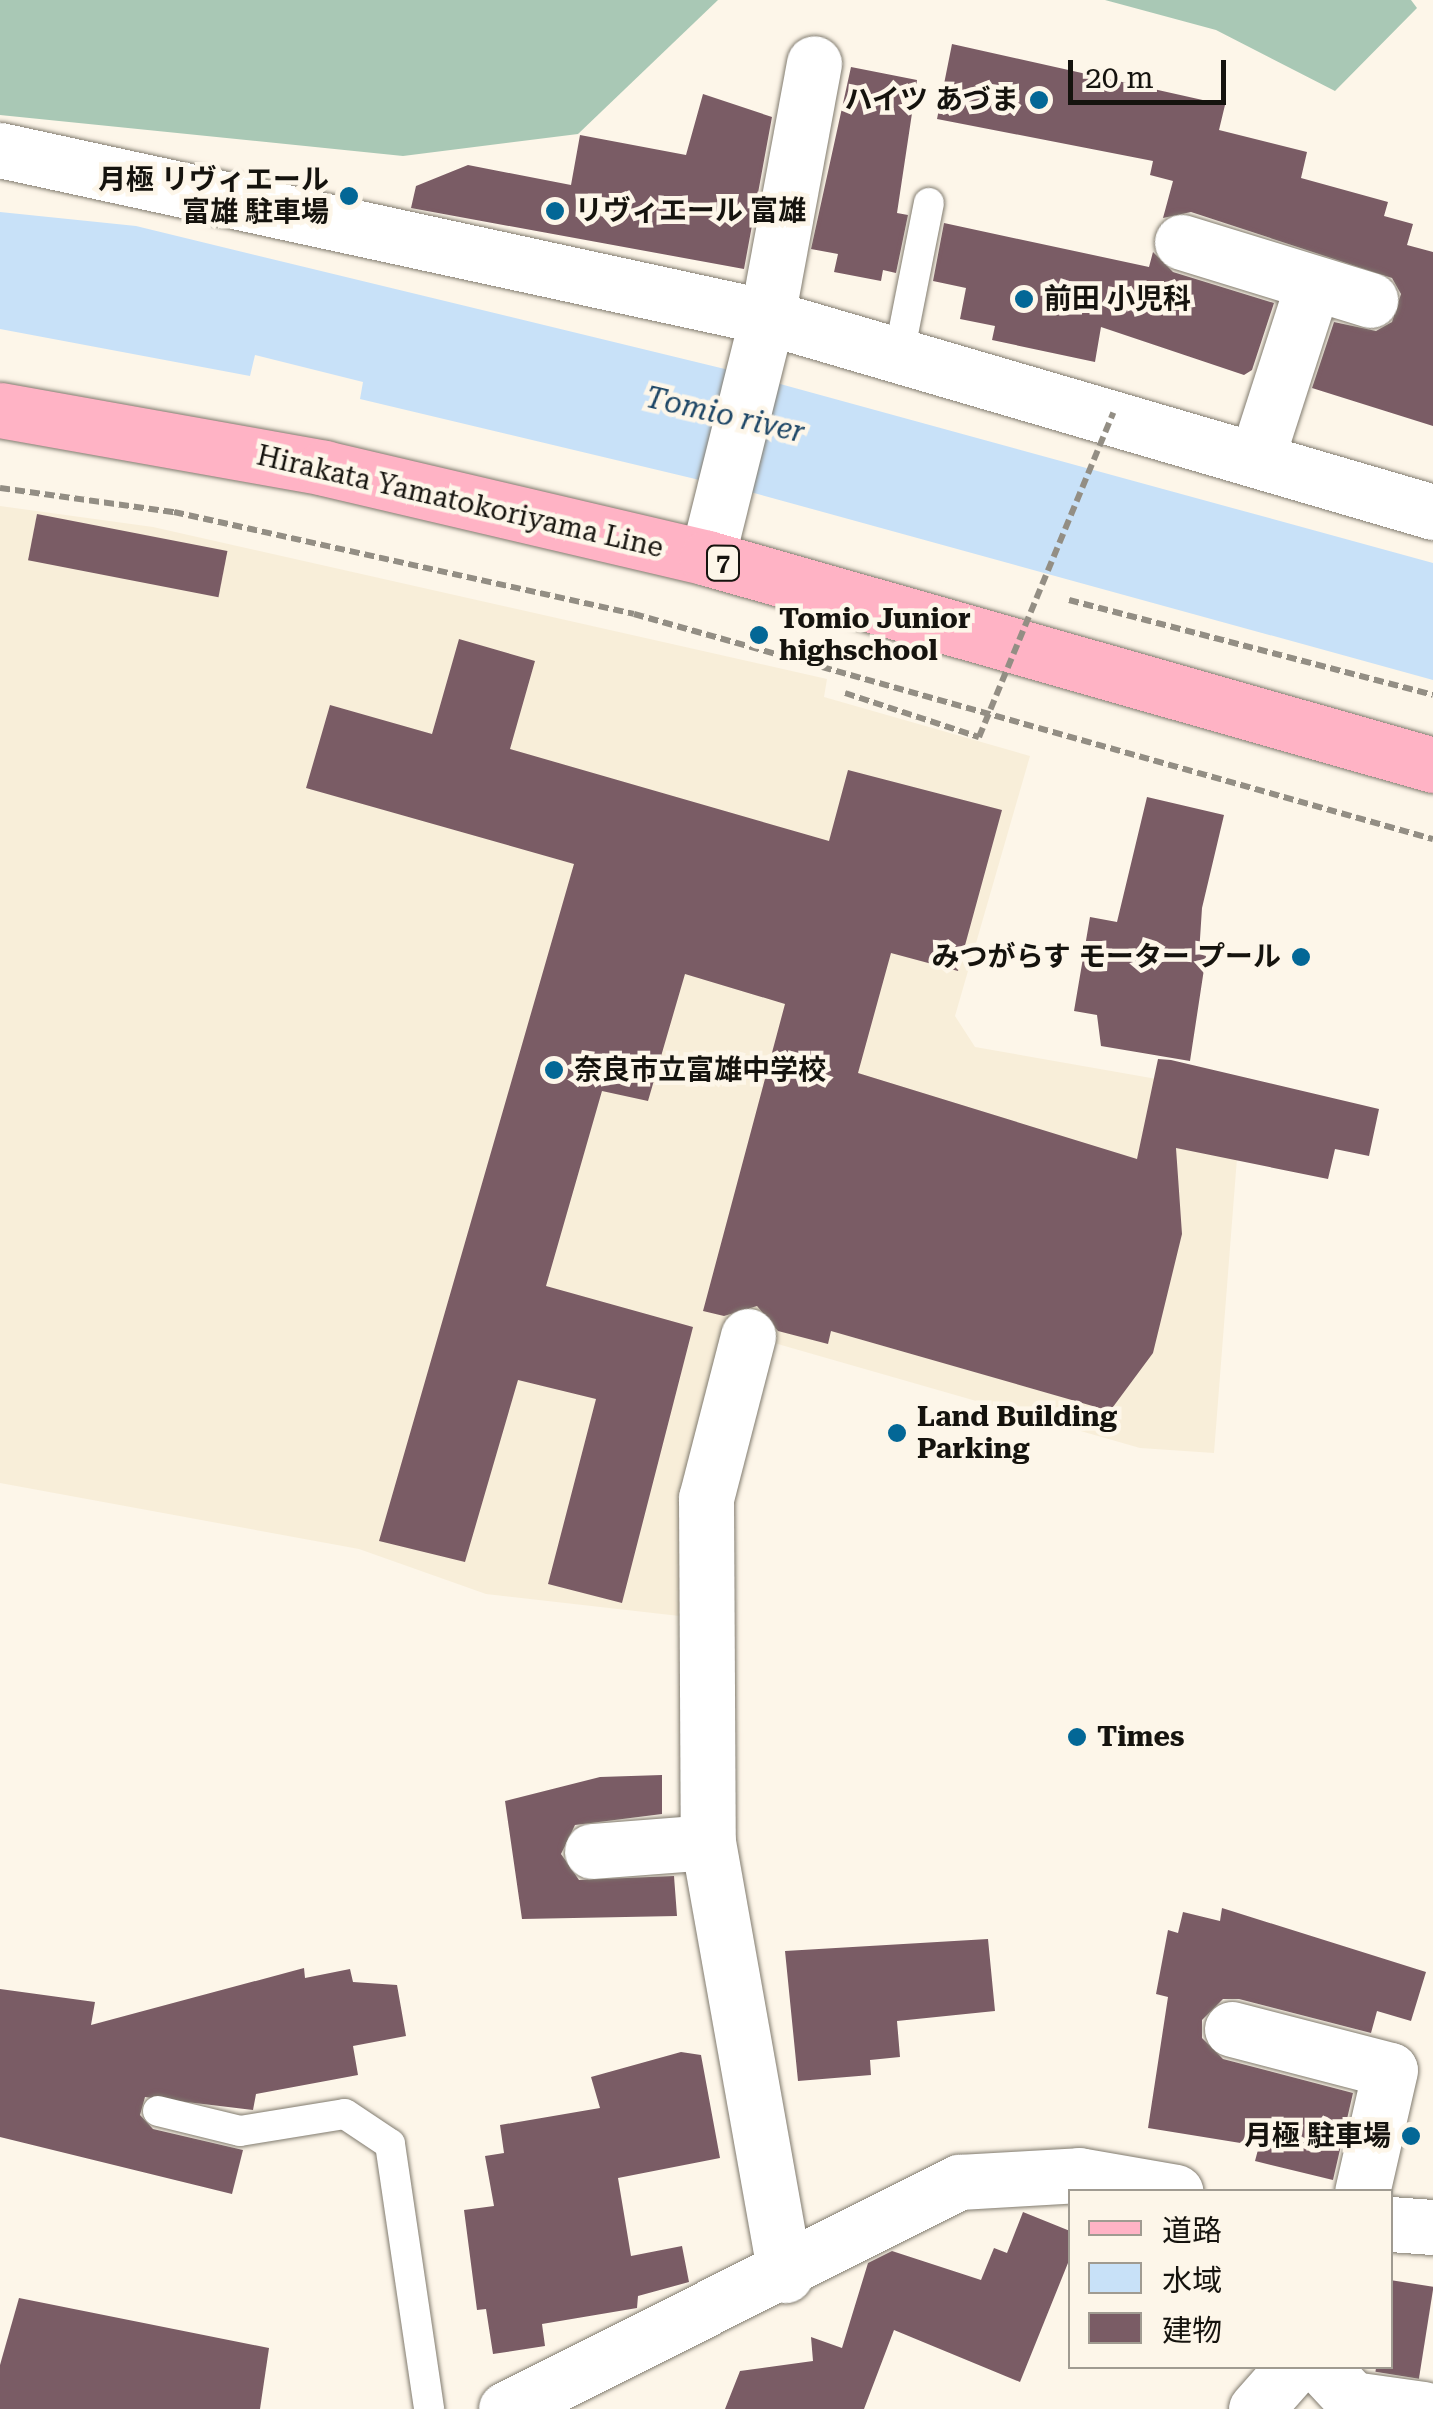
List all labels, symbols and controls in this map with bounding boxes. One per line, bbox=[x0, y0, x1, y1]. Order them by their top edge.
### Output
scale bar bbox=[1073, 40, 1230, 102]
text: 20 m bbox=[1085, 60, 1154, 95]
place label: ハイツ あづま bbox=[844, 83, 1019, 117]
marker: ハイツ あづま bbox=[1028, 89, 1050, 111]
place label: 月極 リヴィエール 富雄 駐車場 bbox=[98, 163, 329, 229]
marker: 月極 リヴィエール 富雄 駐車場 bbox=[338, 185, 360, 207]
place label: リヴィエール 富雄 bbox=[575, 194, 806, 228]
marker: リヴィエール 富雄 bbox=[544, 200, 566, 222]
place label: 前田 小児科 bbox=[1044, 282, 1191, 316]
marker: 前田 小児科 bbox=[1013, 288, 1035, 310]
water label: Tomio river bbox=[642, 379, 808, 451]
street label: Hirakata Yamatokoriyama Line bbox=[254, 439, 666, 565]
road number: 7 bbox=[706, 543, 740, 583]
place label: Tomio Junior highschool bbox=[779, 602, 971, 668]
marker: Tomio Junior highschool bbox=[748, 624, 770, 646]
place label: みつがらす モーター プール bbox=[931, 940, 1281, 974]
marker: みつがらす モーター プール bbox=[1290, 946, 1312, 968]
place label: 奈良市立富雄中学校 bbox=[574, 1053, 826, 1087]
marker: 奈良市立富雄中学校 bbox=[543, 1059, 565, 1081]
place label: Land Building Parking bbox=[917, 1400, 1117, 1466]
marker: Land Building Parking bbox=[886, 1422, 908, 1444]
place label: Times bbox=[1097, 1720, 1184, 1754]
marker: Times bbox=[1066, 1726, 1088, 1748]
place label: 月極 駐車場 bbox=[1244, 2119, 1391, 2153]
marker: 月極 駐車場 bbox=[1400, 2125, 1422, 2147]
legend bbox=[1068, 2189, 1393, 2369]
text: 道路 bbox=[1162, 2213, 1222, 2248]
text: 水域 bbox=[1162, 2263, 1222, 2298]
text: 建物 bbox=[1162, 2313, 1222, 2348]

